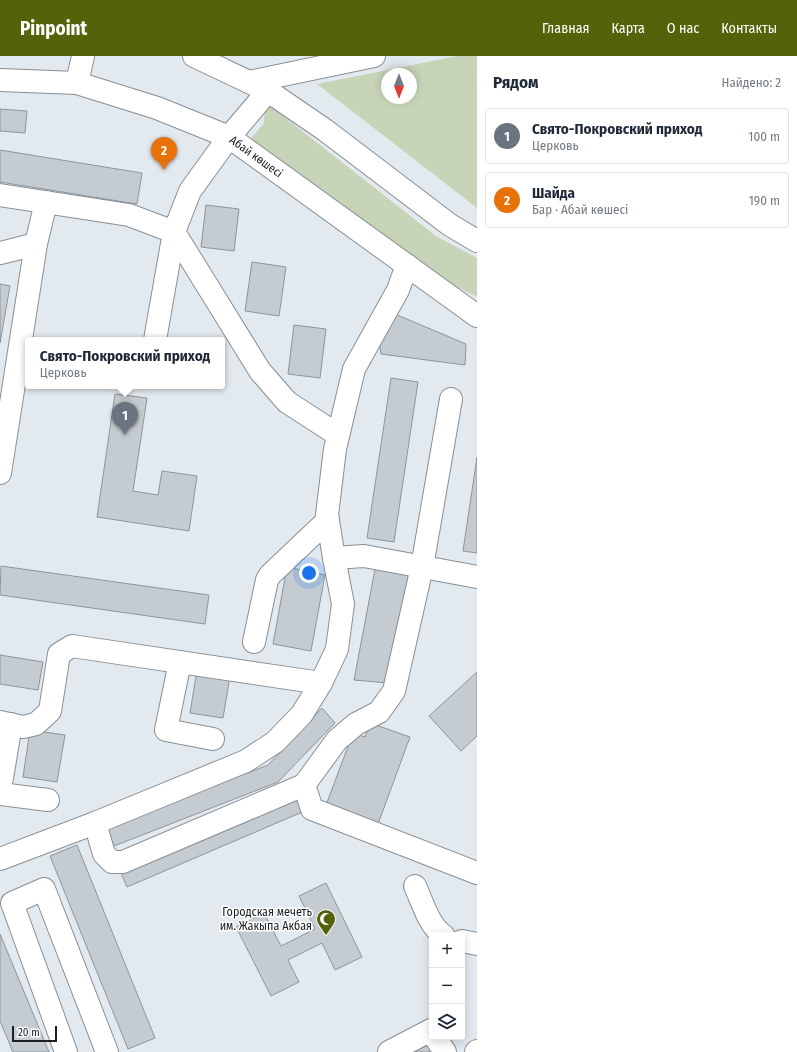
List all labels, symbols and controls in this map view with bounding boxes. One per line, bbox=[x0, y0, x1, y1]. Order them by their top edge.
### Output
text: Pinpoint bbox=[20, 17, 87, 40]
text: Главная bbox=[542, 20, 589, 37]
text: Карта bbox=[611, 20, 645, 37]
text: О нас bbox=[667, 20, 699, 37]
text: Контакты bbox=[721, 20, 777, 37]
north arrow bbox=[381, 68, 417, 104]
text: Рядом bbox=[493, 72, 538, 93]
text: Найдено: 2 bbox=[722, 75, 781, 90]
text: Свято-Покровский приход bbox=[532, 120, 702, 138]
text: 1 bbox=[504, 129, 510, 144]
text: 100 m bbox=[748, 129, 780, 144]
street label: Абай көшесі bbox=[227, 133, 285, 180]
pin: 2 bbox=[151, 137, 177, 170]
text: Церковь bbox=[532, 138, 579, 153]
text: Шайда bbox=[532, 184, 575, 202]
text: 2 bbox=[504, 193, 510, 208]
text: 190 m bbox=[749, 193, 780, 208]
text: Бар · Абай көшесі bbox=[532, 202, 628, 217]
popup bbox=[25, 337, 225, 389]
text: Свято-Покровский приход bbox=[40, 347, 210, 365]
text: Церковь bbox=[40, 365, 86, 380]
pin: 1 bbox=[112, 402, 138, 435]
your location bbox=[299, 563, 319, 583]
place label: Городская мечеть им. Жакыпа Акбая bbox=[220, 905, 312, 933]
mosque icon: Городская мечеть им. Жакыпа Акбая bbox=[315, 908, 337, 936]
map controls bbox=[429, 932, 465, 1040]
button: + bbox=[429, 932, 465, 968]
button: − bbox=[429, 968, 465, 1004]
button: layers bbox=[429, 1004, 465, 1040]
scale bar bbox=[12, 1024, 57, 1043]
text: 20 m bbox=[18, 1026, 40, 1039]

